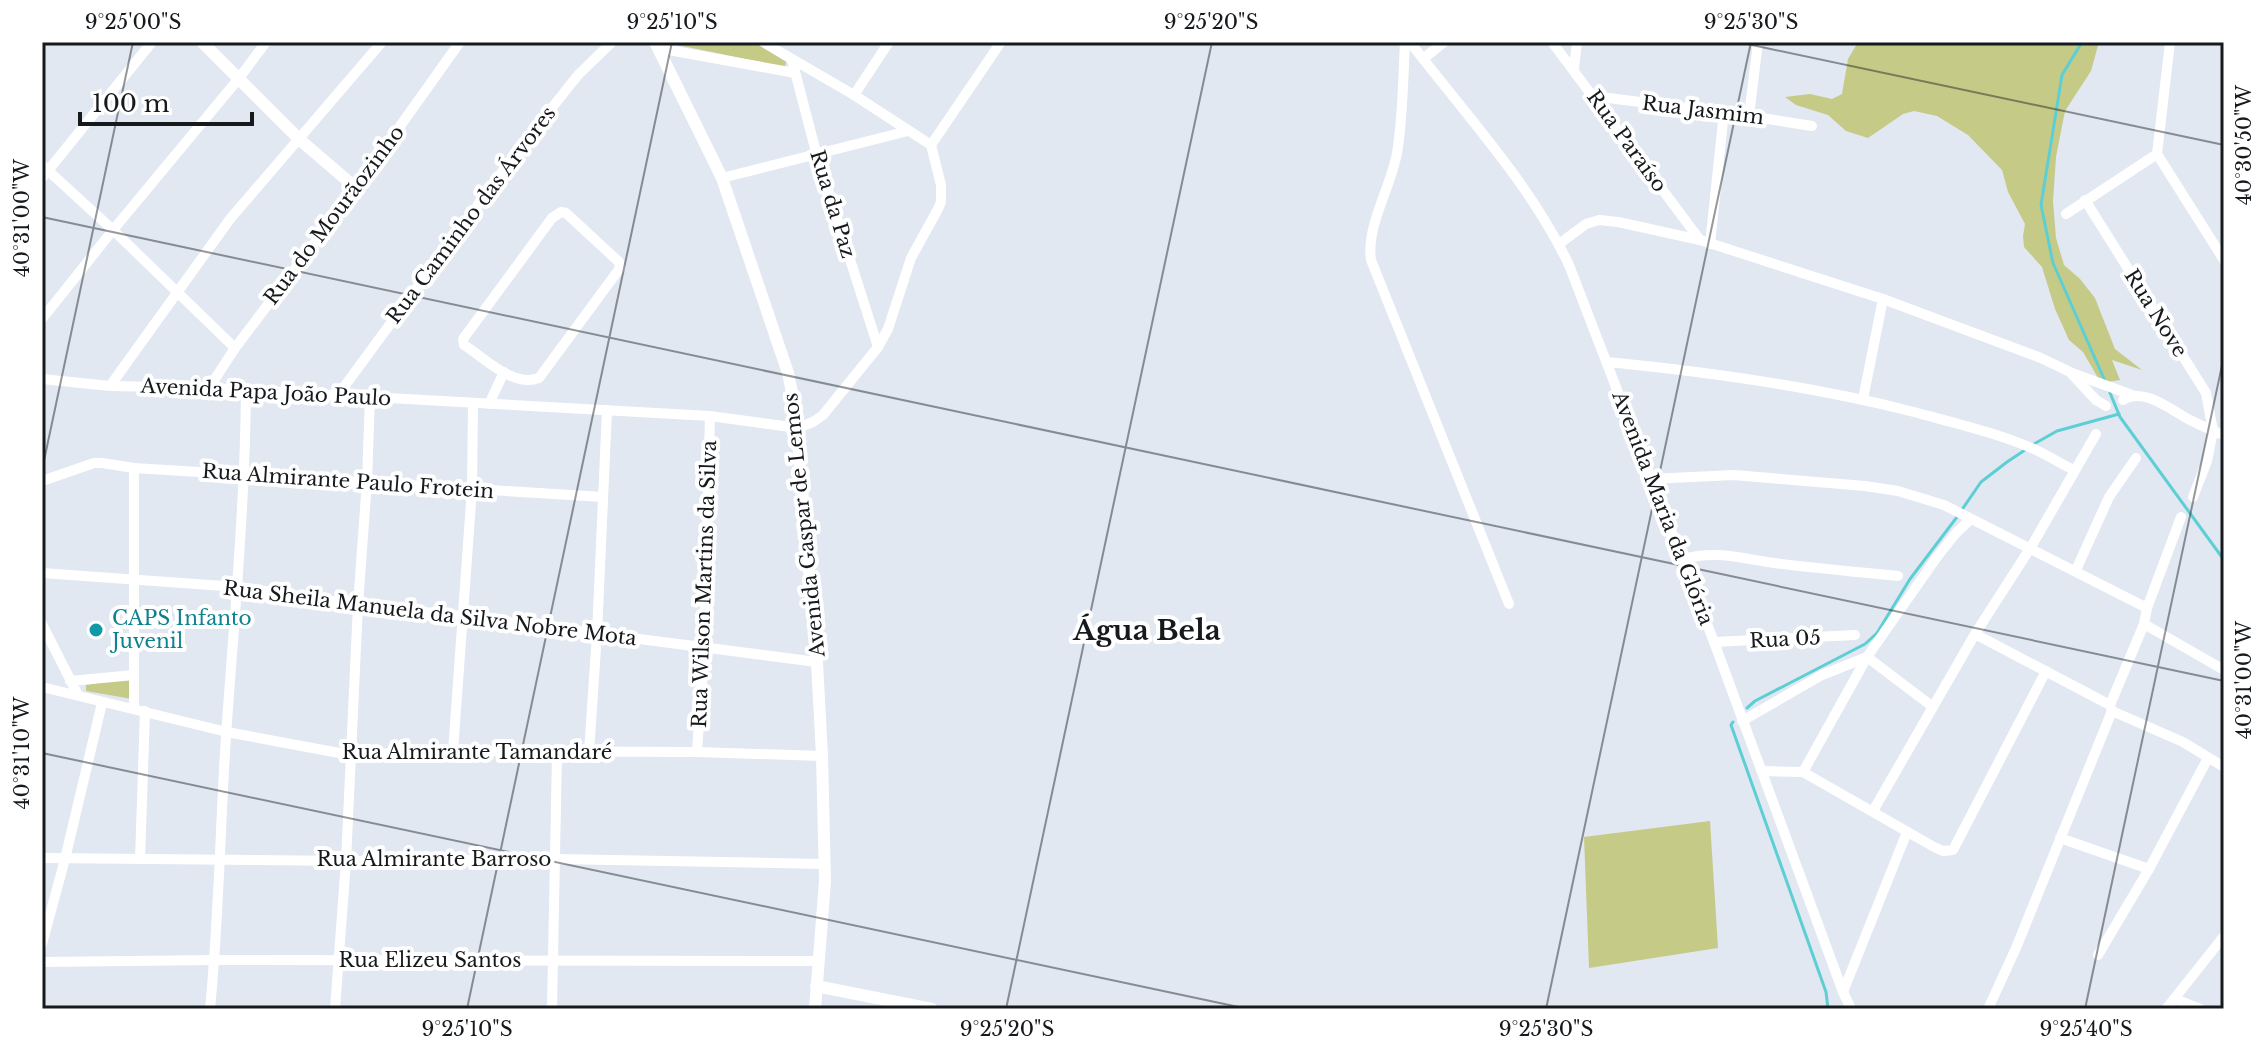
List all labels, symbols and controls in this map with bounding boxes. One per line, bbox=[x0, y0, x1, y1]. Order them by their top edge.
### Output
text: 9°25'00"S bbox=[85, 10, 181, 34]
text: 9°25'10"S bbox=[626, 10, 718, 34]
text: 9°25'20"S bbox=[1164, 10, 1258, 34]
text: 9°25'30"S bbox=[1704, 10, 1798, 34]
scale bar bbox=[80, 76, 252, 126]
street label: Rua Paraíso bbox=[1582, 85, 1672, 197]
text: 40°30'50"W bbox=[2232, 85, 2256, 205]
text: 100 m bbox=[92, 89, 170, 118]
street label: Rua Jasmim bbox=[1641, 91, 1766, 129]
street label: Rua Caminho das Árvores bbox=[381, 101, 561, 328]
street label: Rua do Mourãozinho bbox=[259, 121, 409, 309]
street label: Rua da Paz bbox=[805, 147, 861, 261]
text: 40°31'00"W bbox=[10, 159, 34, 277]
street label: Rua Nove bbox=[2120, 265, 2192, 361]
street label: Avenida Papa João Paulo bbox=[139, 373, 392, 411]
street label: Avenida Maria da Glória bbox=[1607, 387, 1719, 629]
street label: Avenida Gaspar de Lemos bbox=[778, 392, 830, 659]
street label: Rua Wilson Martins da Silva bbox=[687, 439, 721, 728]
street label: Rua Almirante Paulo Frotein bbox=[201, 459, 495, 503]
street label: Rua Sheila Manuela da Silva Nobre Mota bbox=[222, 576, 639, 650]
place label: CAPS Infanto Juvenil bbox=[109, 606, 252, 653]
district label: Água Bela bbox=[1072, 613, 1221, 648]
marker: CAPS Infanto Juvenil bbox=[87, 621, 105, 639]
text: 40°31'00"W bbox=[2232, 621, 2256, 739]
street label: Rua 05 bbox=[1749, 625, 1821, 653]
text: 40°31'10"W bbox=[10, 696, 34, 809]
street label: Rua Almirante Tamandaré bbox=[342, 740, 612, 764]
street label: Rua Almirante Barroso bbox=[317, 847, 551, 871]
street label: Rua Elizeu Santos bbox=[339, 948, 521, 972]
text: 9°25'10"S bbox=[421, 1017, 513, 1041]
text: 9°25'20"S bbox=[960, 1017, 1054, 1041]
text: 9°25'30"S bbox=[1499, 1017, 1593, 1041]
text: 9°25'40"S bbox=[2039, 1017, 2133, 1041]

